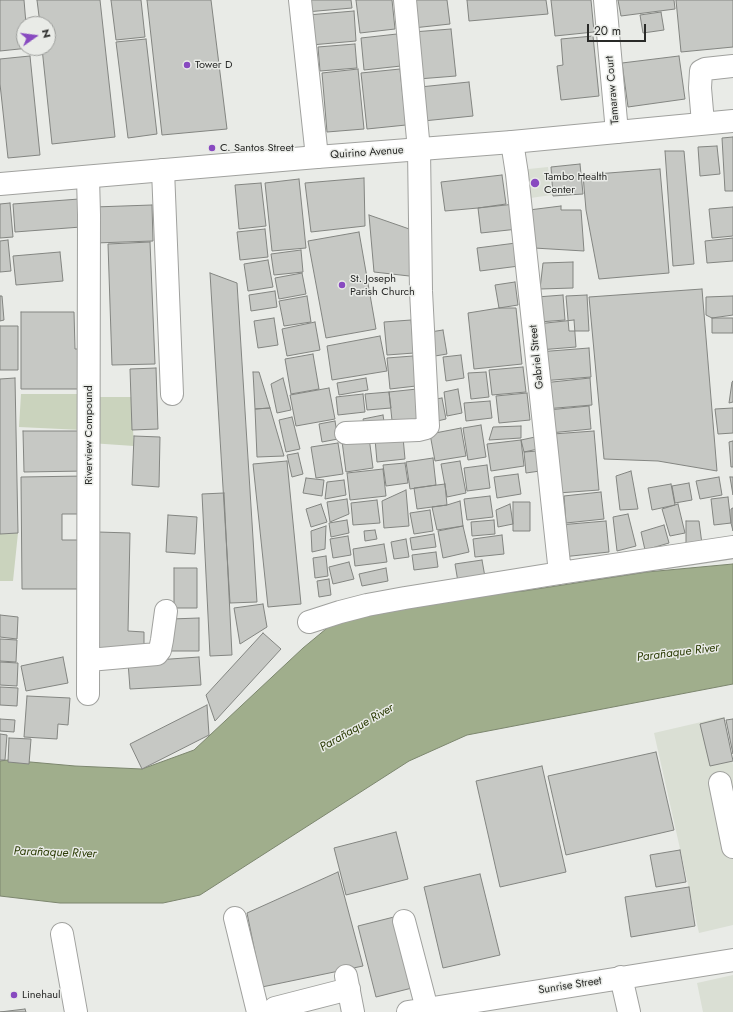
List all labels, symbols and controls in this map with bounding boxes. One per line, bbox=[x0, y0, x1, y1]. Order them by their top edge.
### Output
north arrow bbox=[16, 16, 56, 56]
scale bar bbox=[589, 16, 648, 42]
text: 20 m bbox=[594, 22, 621, 40]
text: N bbox=[38, 27, 55, 40]
street label: Tamaraw Court bbox=[603, 55, 623, 125]
place label: Tower D bbox=[195, 58, 232, 72]
marker: Tower D bbox=[182, 60, 192, 70]
place label: C. Santos Street bbox=[220, 141, 294, 155]
marker: C. Santos Street bbox=[207, 143, 217, 153]
street label: Quirino Avenue bbox=[330, 144, 404, 162]
place label: Tambo Health Center bbox=[544, 170, 607, 196]
marker: Tambo Health Center bbox=[529, 177, 541, 189]
place label: St. Joseph Parish Church bbox=[350, 272, 415, 298]
marker: St. Joseph Parish Church bbox=[337, 280, 347, 290]
street label: Gabriel Street bbox=[527, 324, 547, 390]
street label: Riverview Compound bbox=[82, 385, 96, 485]
water label: Parañaque River bbox=[636, 641, 720, 665]
water label: Parañaque River bbox=[318, 701, 396, 755]
water label: Parañaque River bbox=[13, 844, 97, 862]
street label: Sunrise Street bbox=[537, 974, 603, 998]
place label: Linehaul bbox=[22, 988, 61, 1002]
marker: Linehaul bbox=[9, 990, 19, 1000]

